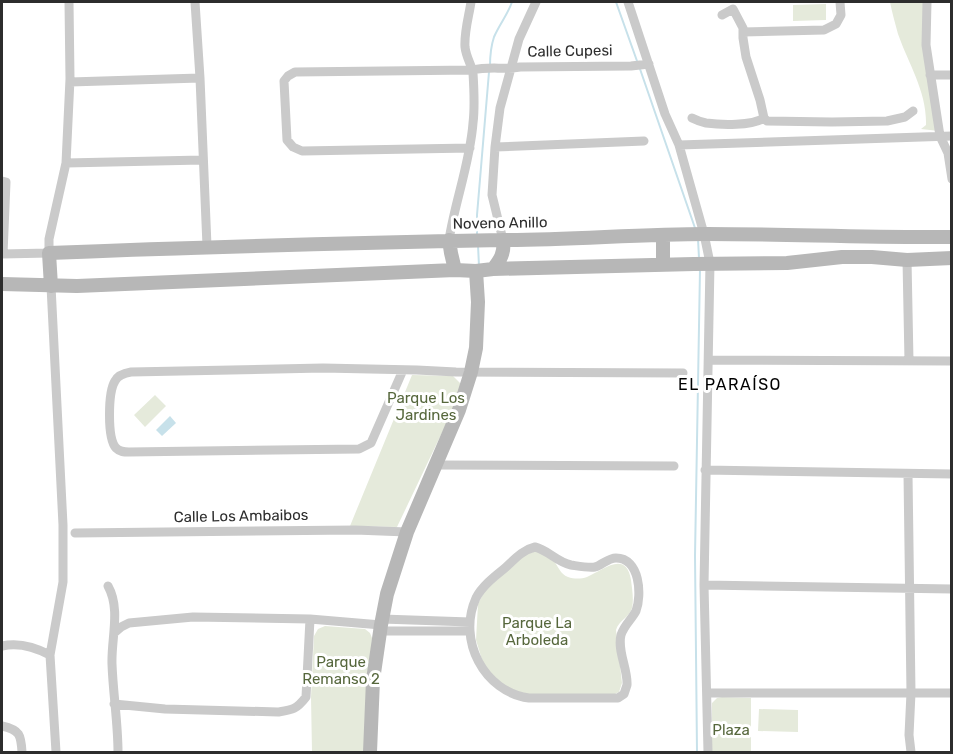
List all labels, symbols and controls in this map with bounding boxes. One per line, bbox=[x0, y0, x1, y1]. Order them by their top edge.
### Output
street label: Calle Cupesi bbox=[527, 41, 613, 61]
street label: Noveno Anillo bbox=[452, 213, 548, 233]
district label: EL PARAÍSO bbox=[678, 375, 782, 394]
park label: Parque Los Jardines bbox=[387, 389, 465, 424]
street label: Calle Los Ambaibos bbox=[173, 506, 309, 526]
park label: Parque La Arboleda bbox=[502, 614, 572, 649]
park label: Parque Remanso 2 bbox=[302, 653, 380, 688]
park label: Plaza bbox=[712, 721, 750, 739]

